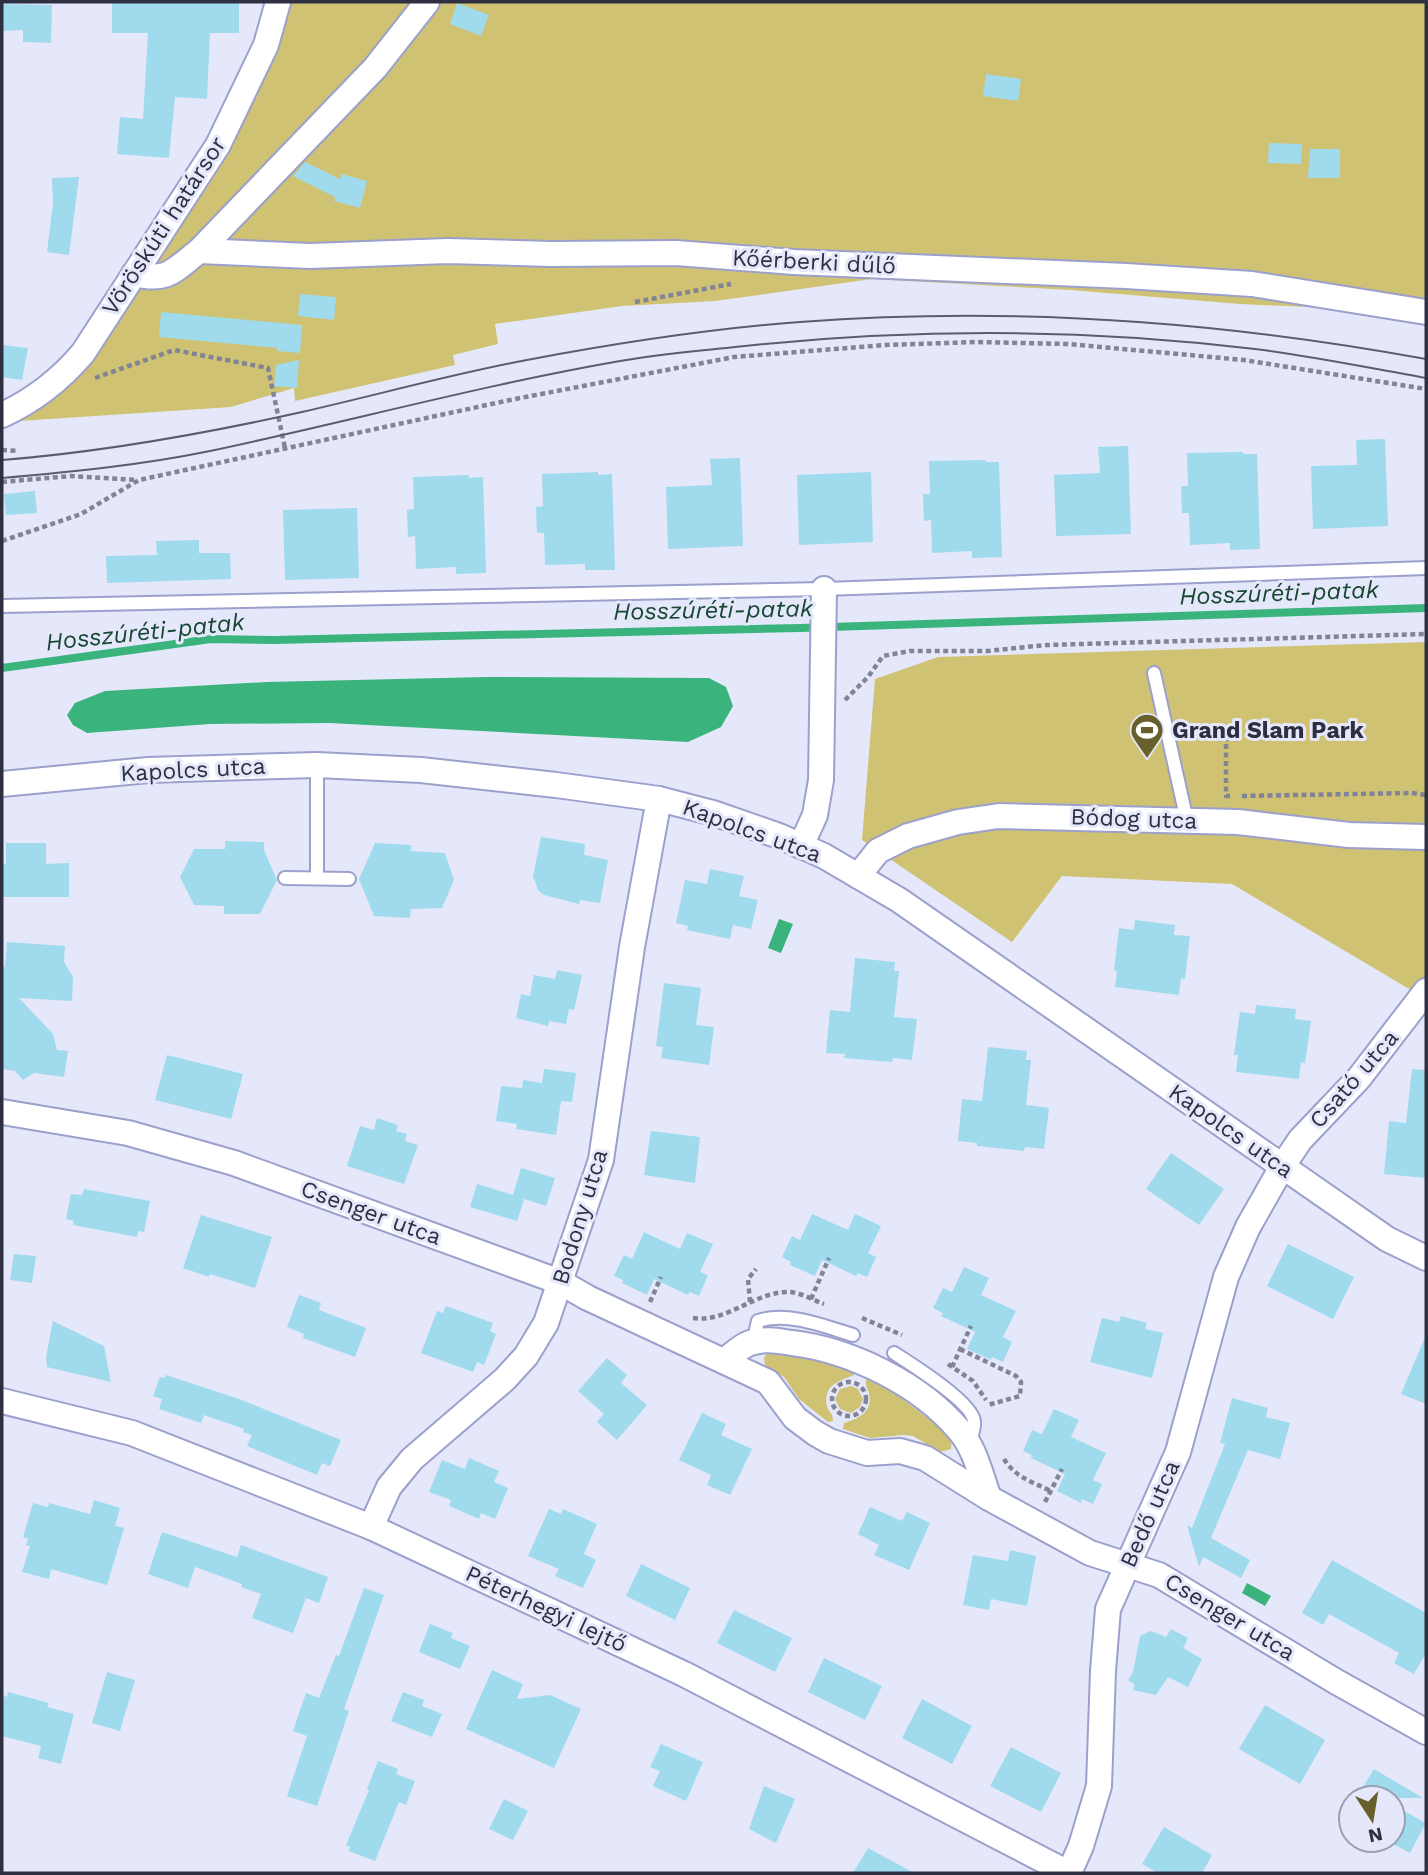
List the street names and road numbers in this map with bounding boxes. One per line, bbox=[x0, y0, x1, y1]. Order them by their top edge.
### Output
street label: Vöröskúti határsor bbox=[96, 132, 232, 320]
street label: Kőérberki dűlő bbox=[731, 244, 897, 280]
street label: Kapolcs utca bbox=[120, 753, 266, 787]
street label: Kapolcs utca bbox=[679, 793, 825, 869]
street label: Bódog utca bbox=[1070, 803, 1198, 835]
street label: Csató utca bbox=[1304, 1024, 1404, 1134]
street label: Kapolcs utca bbox=[1164, 1078, 1298, 1184]
street label: Bodony utca bbox=[547, 1146, 613, 1288]
street label: Csenger utca bbox=[297, 1175, 445, 1251]
street label: Bedő utca bbox=[1114, 1456, 1186, 1572]
street label: Péterhegyi lejtő bbox=[461, 1560, 631, 1658]
street label: Csenger utca bbox=[1160, 1567, 1300, 1667]

